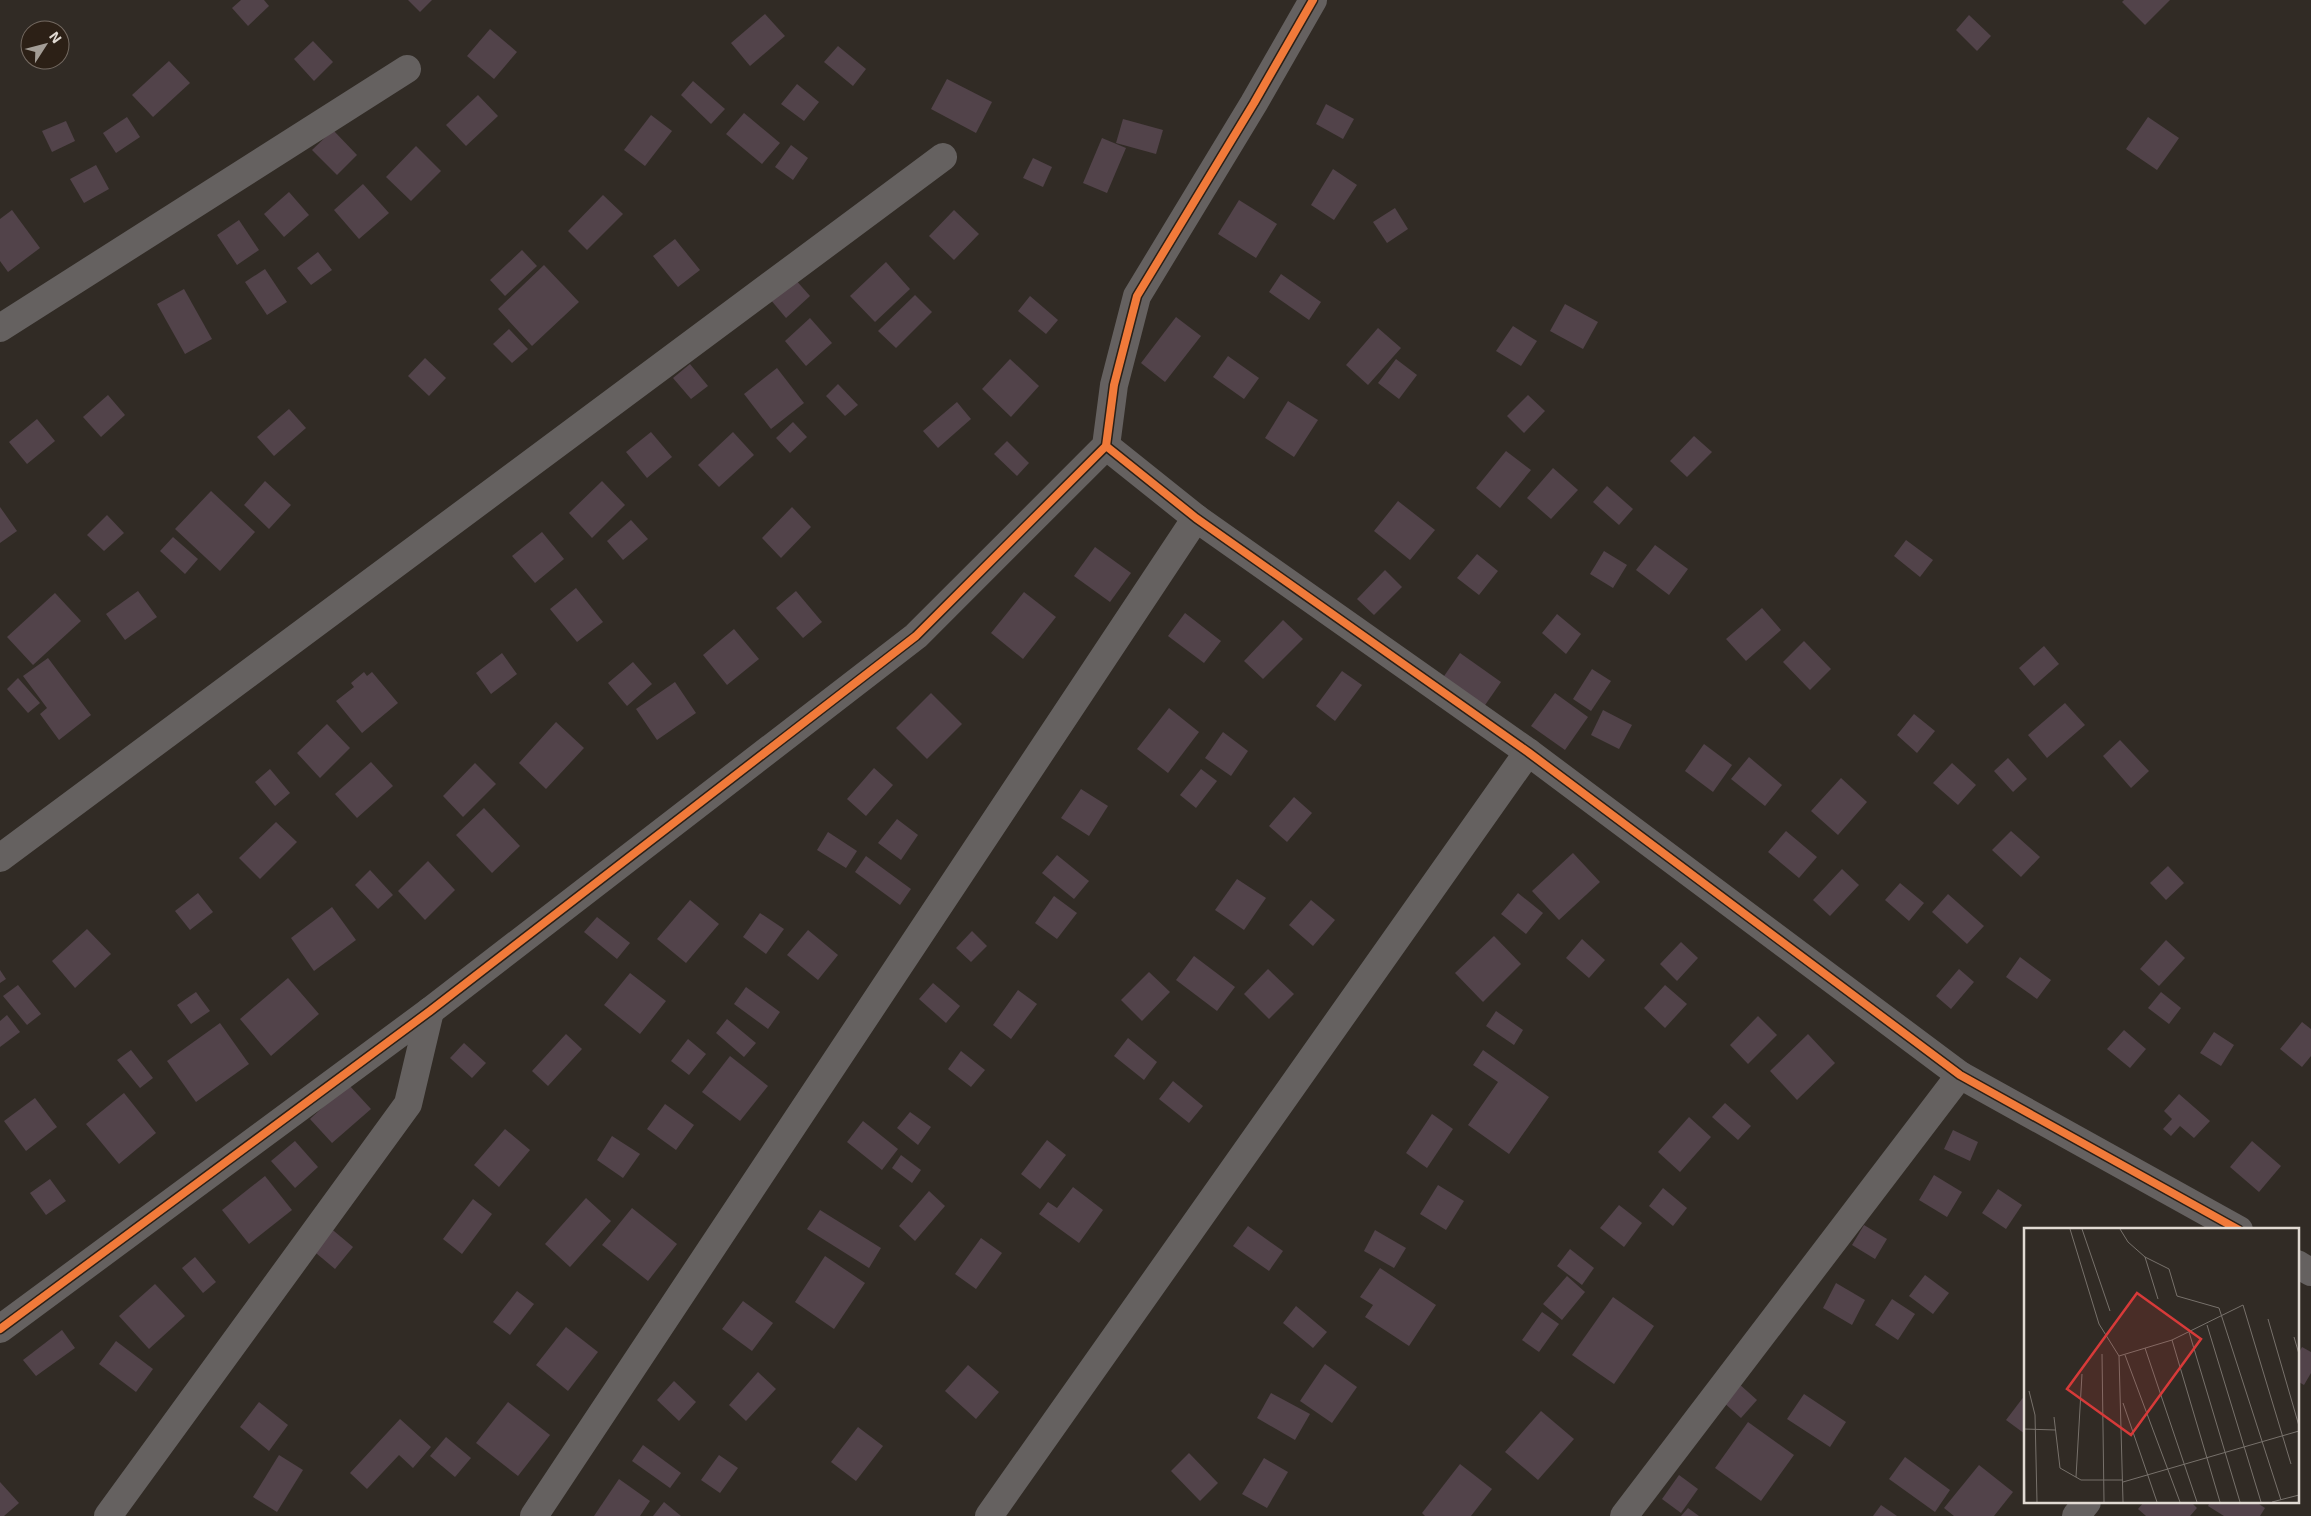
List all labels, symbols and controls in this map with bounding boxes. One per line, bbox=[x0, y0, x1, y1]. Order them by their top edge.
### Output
north arrow bbox=[20, 20, 70, 70]
text: N bbox=[46, 28, 66, 46]
inset map bbox=[2024, 1228, 2298, 1504]

